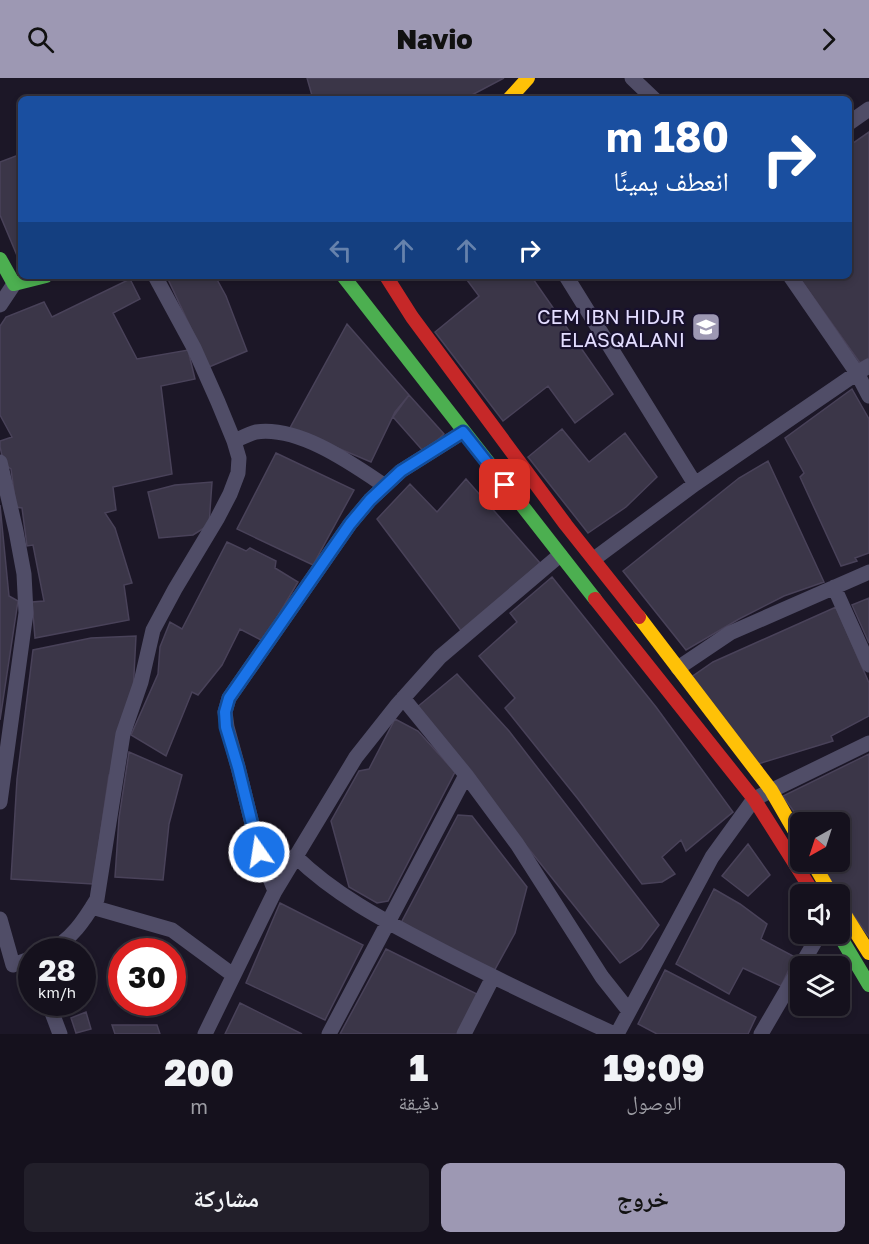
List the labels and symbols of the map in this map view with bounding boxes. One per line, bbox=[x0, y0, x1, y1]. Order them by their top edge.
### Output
place label: CEM IBN HIDJR ELASQALANI bbox=[537, 304, 685, 351]
school or university icon: CEM IBN HIDJR ELASQALANI bbox=[690, 311, 722, 343]
pin bbox=[479, 459, 530, 510]
north arrow bbox=[790, 812, 850, 872]
position arrow bbox=[227, 820, 291, 884]
speed limit sign: 30 bbox=[108, 938, 186, 1016]

